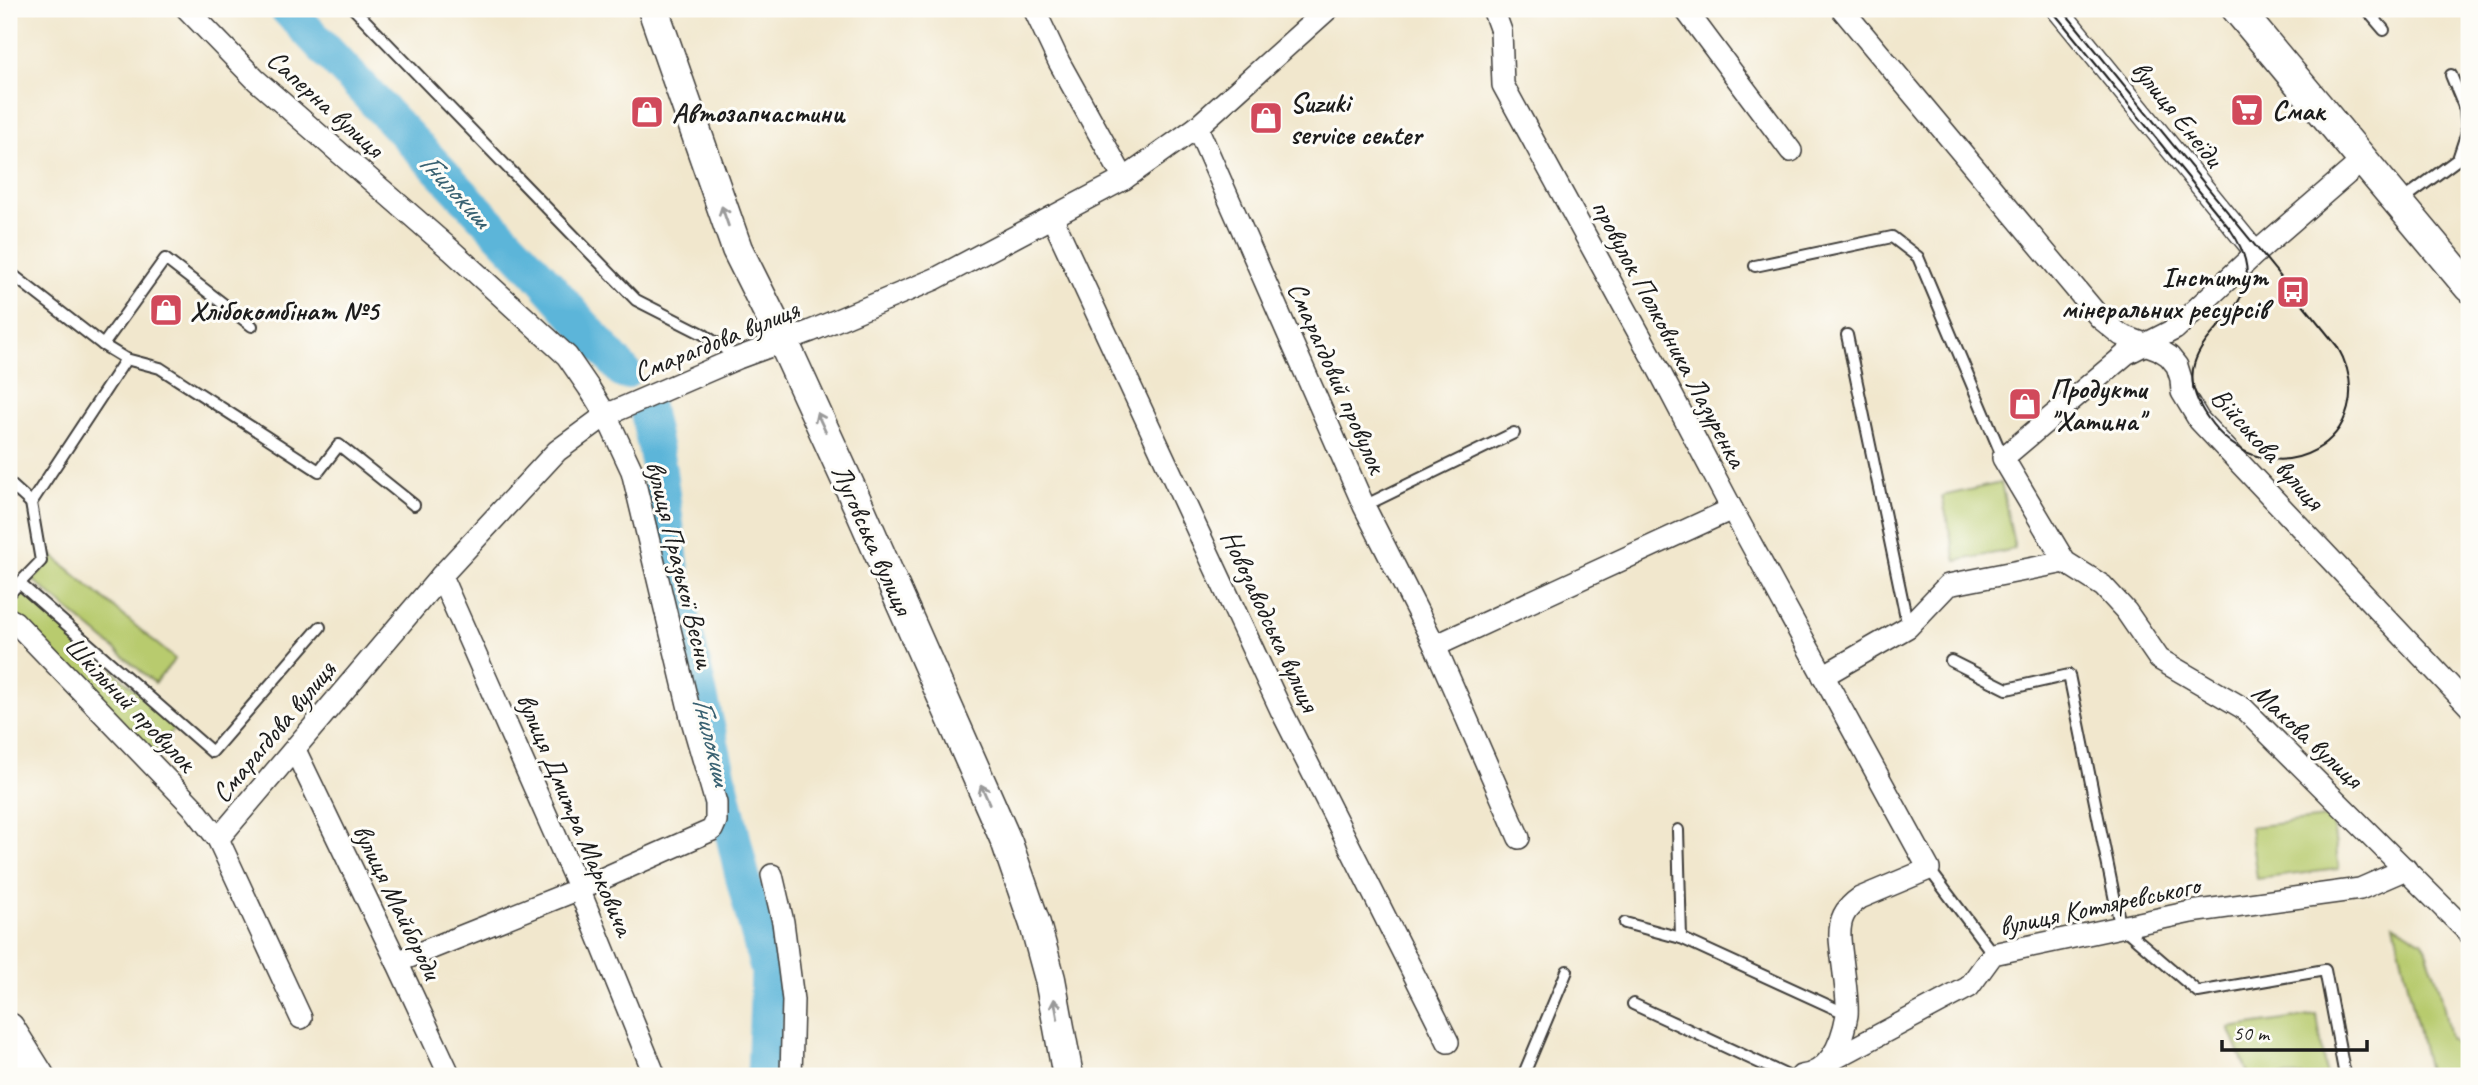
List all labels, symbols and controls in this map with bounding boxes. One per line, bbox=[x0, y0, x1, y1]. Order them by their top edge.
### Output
street label: Саперна вулиця bbox=[260, 42, 393, 167]
street label: вулиця Енеїди bbox=[2124, 53, 2232, 175]
place label: Suzuki service center bbox=[1290, 85, 1424, 152]
supermarket icon: Смак bbox=[2228, 91, 2266, 129]
shop icon: Автозапчастини bbox=[628, 93, 666, 131]
place label: Смак bbox=[2272, 93, 2327, 128]
place label: Автозапчастини bbox=[672, 95, 846, 130]
shop icon: Suzuki service center bbox=[1247, 99, 1285, 137]
water label: Гнилокиш bbox=[412, 144, 502, 237]
street label: провулок Полковника Лазуренка bbox=[1584, 193, 1756, 475]
one-way arrow bbox=[718, 206, 730, 228]
place label: Інститут мінеральних ресурсів bbox=[2061, 259, 2274, 327]
bus stop icon: Інститут мінеральних ресурсів bbox=[2274, 273, 2312, 311]
street label: Смарагдовий провулок bbox=[1280, 276, 1396, 481]
shop icon: Хлібокомбінат №5 bbox=[147, 291, 185, 329]
street label: Смарагдова вулиця bbox=[628, 291, 805, 389]
place label: Хлібокомбінат №5 bbox=[190, 293, 381, 328]
place label: Продукти "Хатина" bbox=[2050, 371, 2150, 438]
street label: Військова вулиця bbox=[2203, 380, 2333, 519]
shop icon: Продукти "Хатина" bbox=[2006, 385, 2044, 423]
one-way arrow bbox=[813, 412, 826, 433]
street label: вулиця Празької Весни bbox=[638, 457, 724, 673]
street label: Луговська вулиця bbox=[824, 459, 922, 622]
street label: Новозаводська вулиця bbox=[1213, 524, 1329, 718]
street label: Шкільний провулок bbox=[57, 628, 206, 781]
street label: Смарагдова вулиця bbox=[204, 652, 344, 810]
street label: Макова вулиця bbox=[2245, 675, 2372, 797]
street label: вулиця Дмитра Марковича bbox=[509, 688, 643, 943]
water label: Гнилокиш bbox=[684, 693, 743, 791]
one-way arrow bbox=[978, 783, 991, 805]
street label: вулиця Майбороди bbox=[345, 818, 451, 987]
street label: вулиця Котляревського bbox=[1996, 866, 2206, 944]
one-way arrow bbox=[1049, 998, 1062, 1021]
scale bar bbox=[2222, 1008, 2368, 1052]
text: 50 m bbox=[2233, 1020, 2271, 1046]

